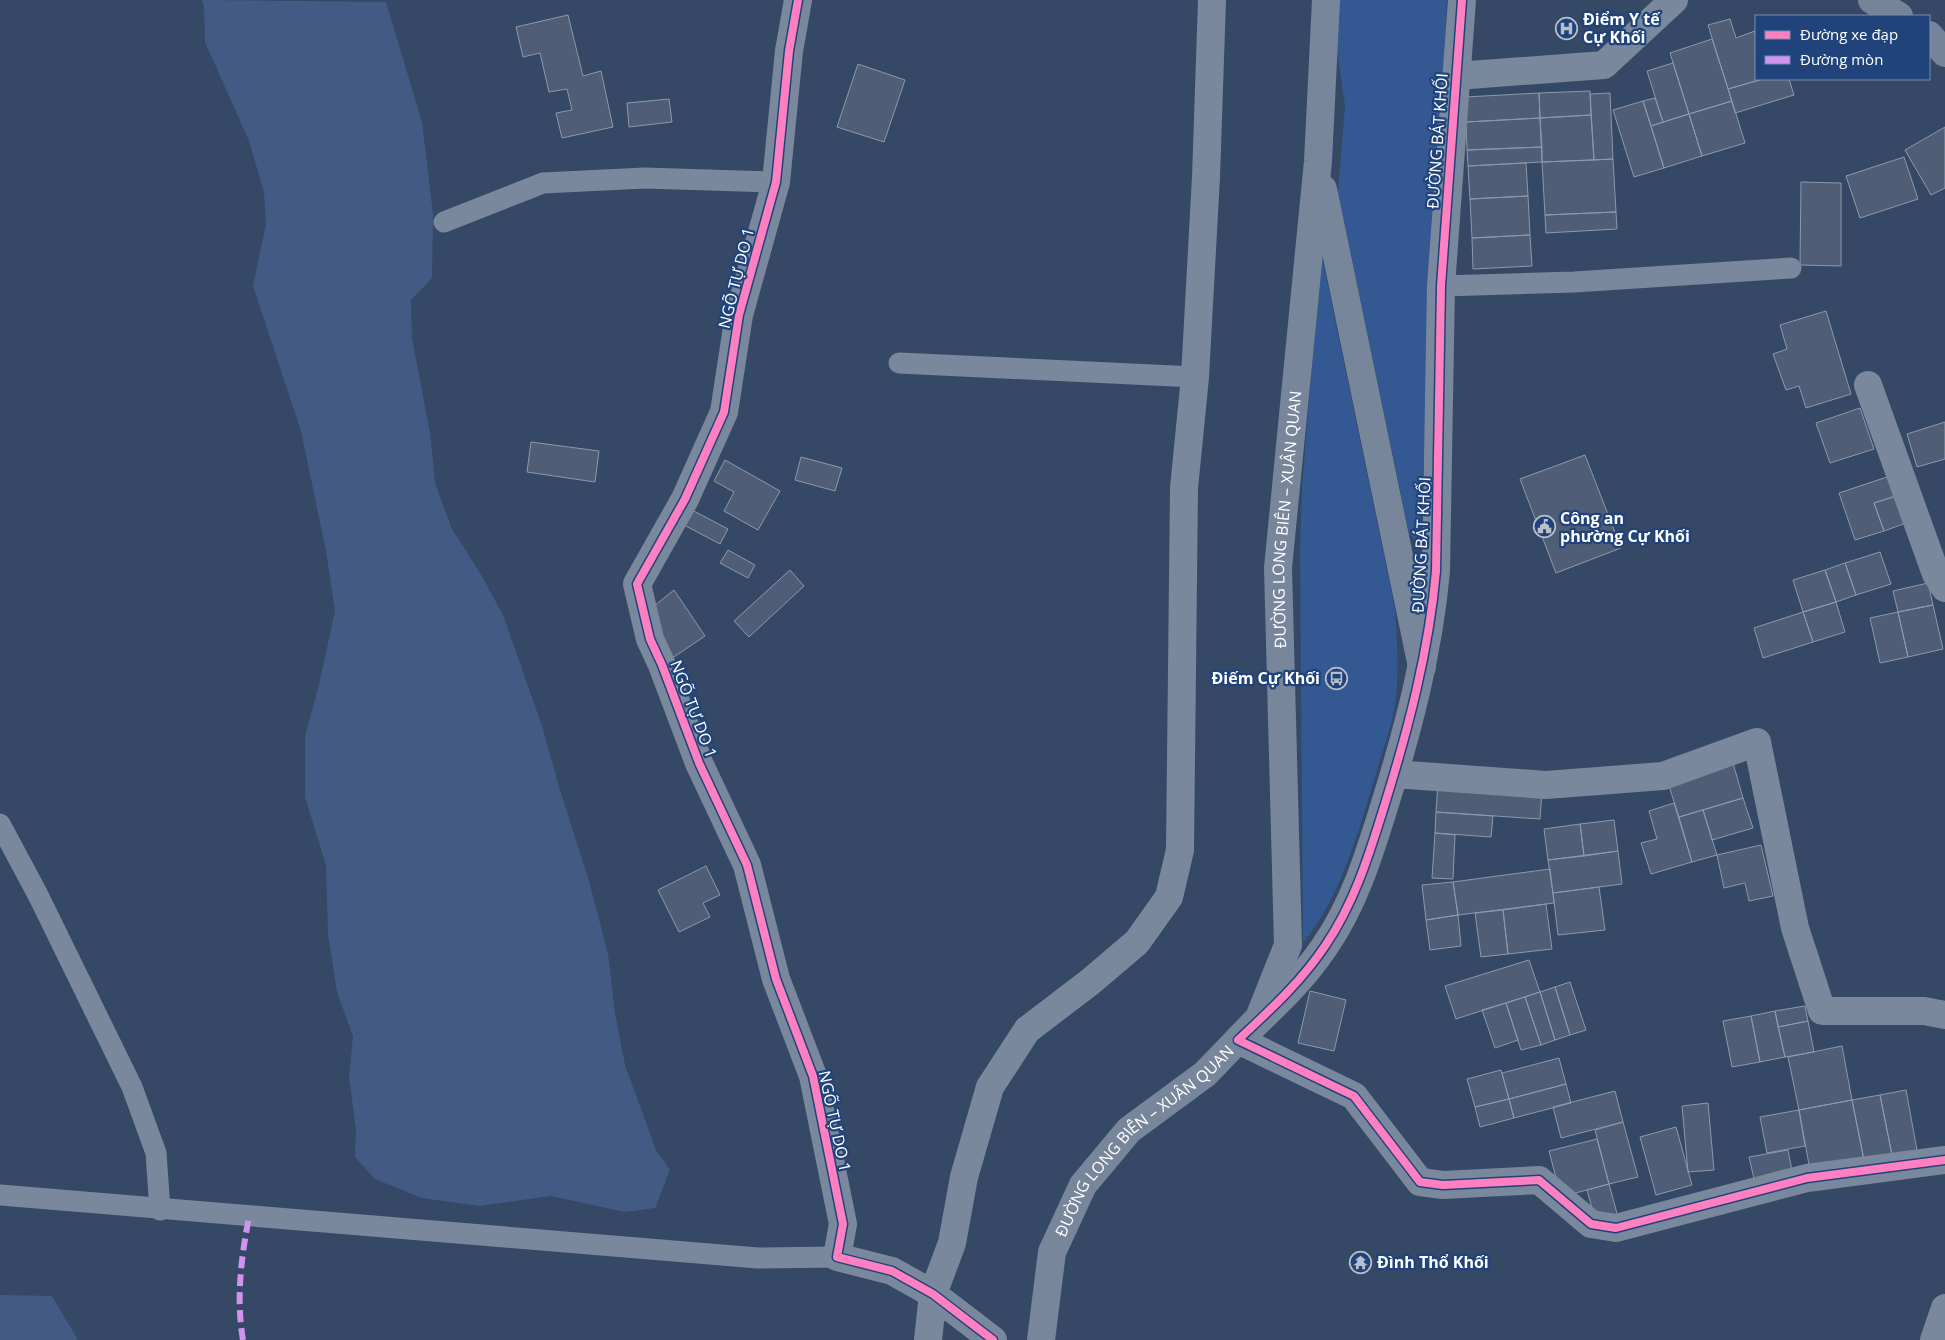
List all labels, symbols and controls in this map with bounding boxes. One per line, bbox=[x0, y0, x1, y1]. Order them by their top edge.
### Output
place label: Điểm Y tế Cự Khối bbox=[1583, 8, 1661, 48]
legend bbox=[1755, 15, 1930, 80]
hospital icon: Điểm Y tế Cự Khối bbox=[1555, 16, 1579, 40]
text: Đường xe đạp bbox=[1800, 24, 1898, 44]
text: Đường mòn bbox=[1800, 49, 1883, 69]
street label: ĐƯỜNG BÁT KHỐI bbox=[1421, 72, 1453, 210]
street label: NGÕ TỰ DO 1 bbox=[713, 225, 759, 331]
street label: ĐƯỜNG LONG BIÊN – XUÂN QUAN bbox=[1267, 390, 1306, 649]
street label: ĐƯỜNG BÁT KHỐI bbox=[1406, 476, 1436, 614]
place label: Công an phường Cự Khối bbox=[1560, 507, 1690, 547]
public building icon: Công an phường Cự Khối bbox=[1532, 515, 1556, 539]
street label: NGÕ TỰ DO 1 bbox=[665, 657, 723, 761]
bus stop icon: Điếm Cự Khối bbox=[1324, 666, 1348, 690]
place label: Điếm Cự Khối bbox=[1212, 667, 1320, 689]
street label: ĐƯỜNG LONG BIÊN – XUÂN QUAN bbox=[1050, 1040, 1238, 1240]
street label: NGÕ TỰ DO 1 bbox=[814, 1068, 856, 1174]
temple icon: Đình Thổ Khối bbox=[1349, 1250, 1373, 1274]
place label: Đình Thổ Khối bbox=[1377, 1251, 1489, 1273]

